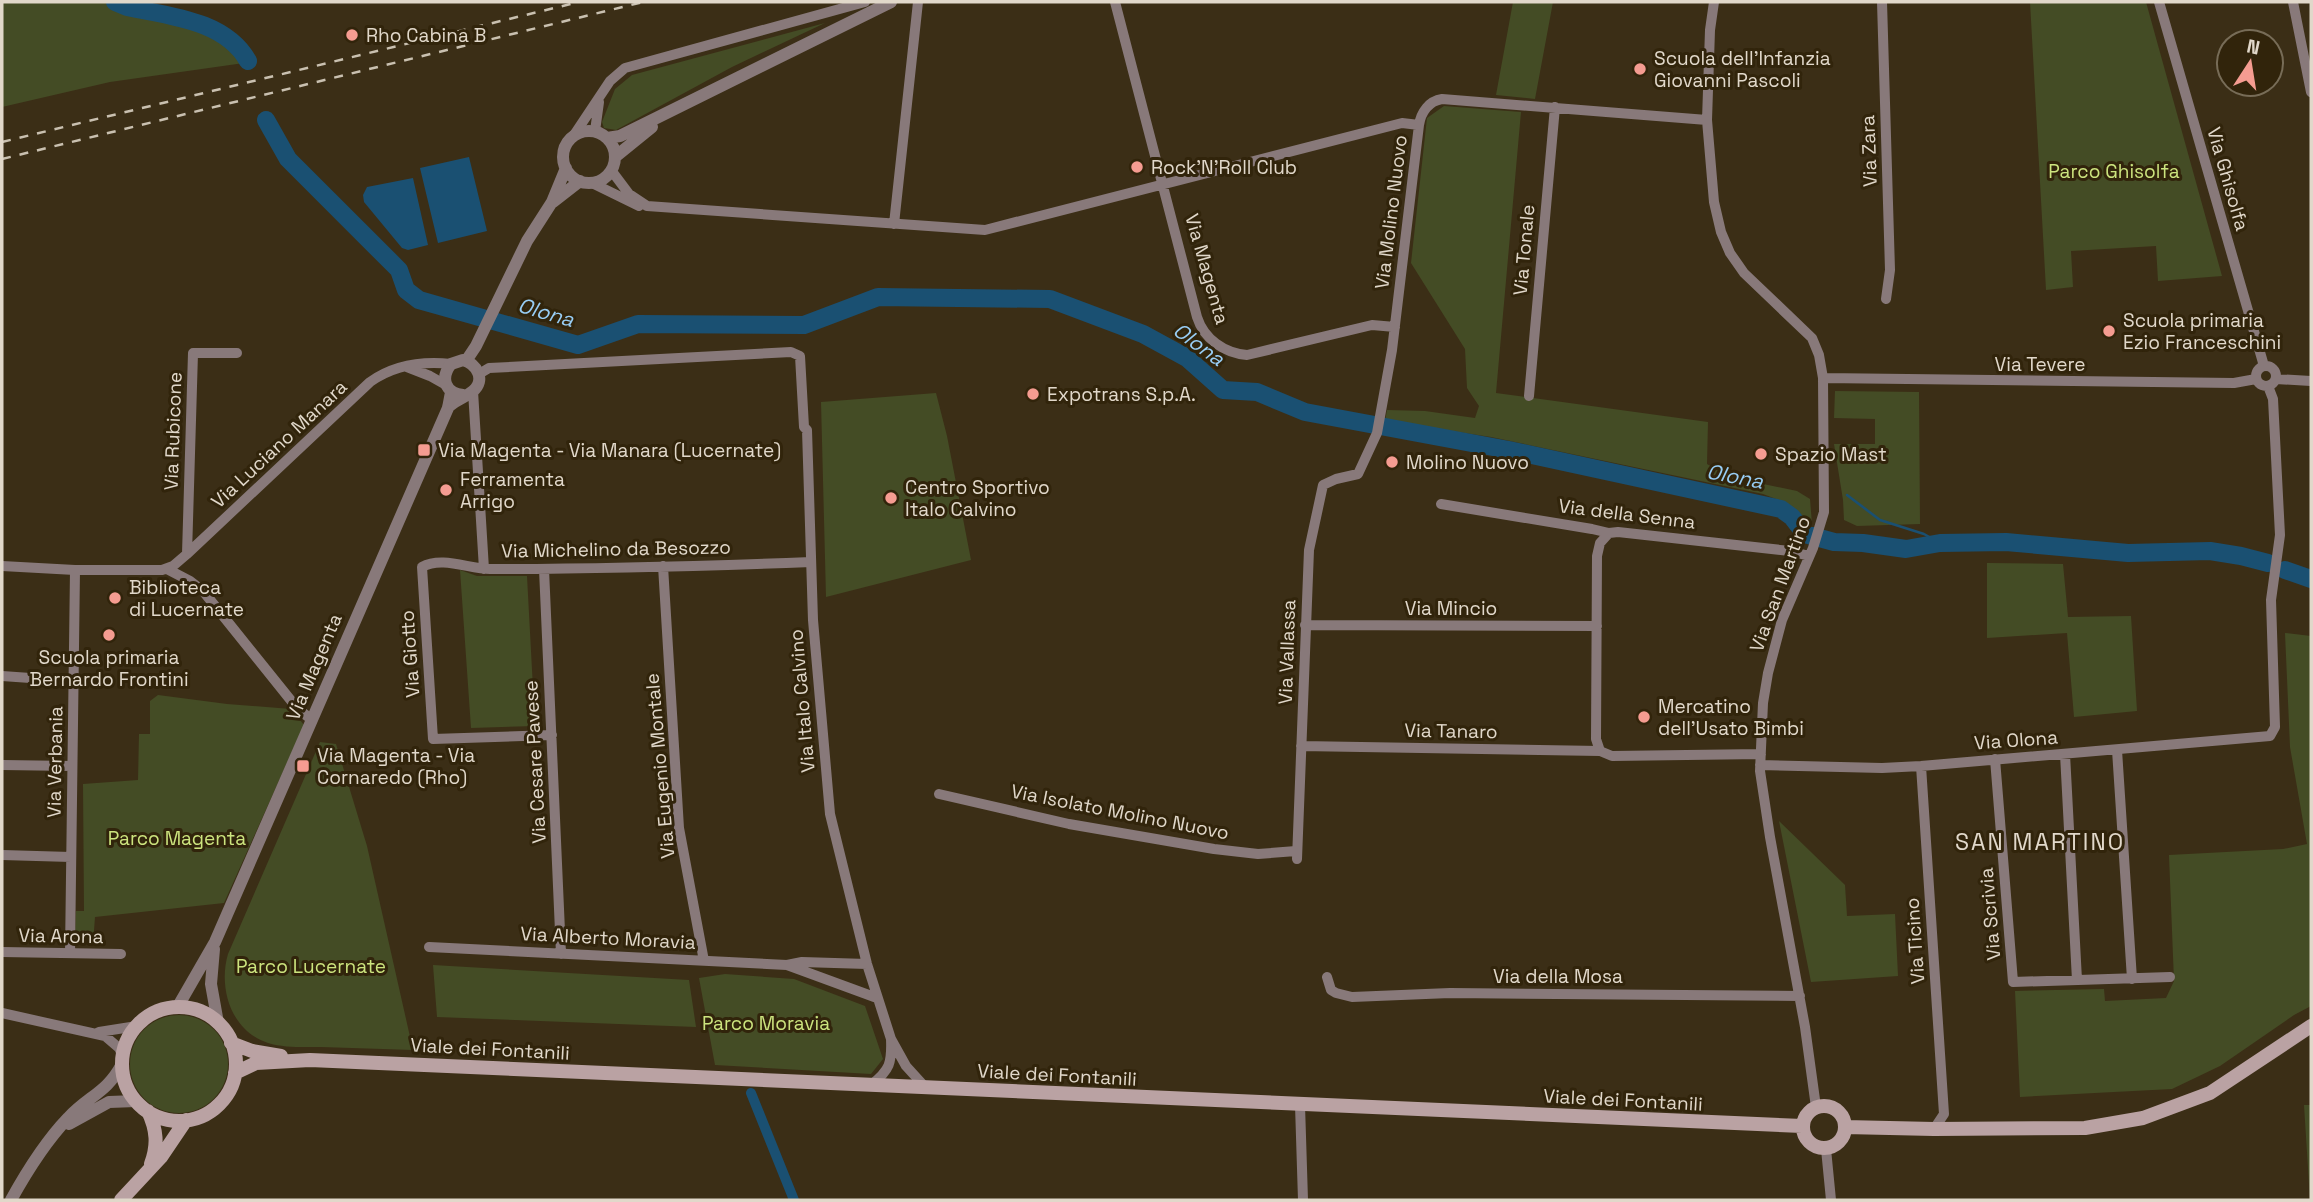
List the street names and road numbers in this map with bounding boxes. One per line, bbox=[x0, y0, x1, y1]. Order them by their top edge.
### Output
street label: Via Zara bbox=[1855, 115, 1883, 187]
street label: Via Ghisolfa bbox=[2201, 124, 2255, 234]
street label: Via Molino Nuovo bbox=[1369, 133, 1413, 291]
street label: Via Tonale bbox=[1508, 203, 1540, 297]
street label: Via Magenta bbox=[1179, 211, 1235, 327]
street label: Via Tevere bbox=[1994, 352, 2086, 377]
street label: Via Rubicone bbox=[158, 371, 188, 491]
street label: Via Luciano Manara bbox=[206, 374, 352, 514]
street label: Via della Senna bbox=[1557, 493, 1697, 535]
street label: Via San Martino bbox=[1744, 513, 1816, 655]
street label: Via Michelino da Besozzo bbox=[501, 534, 731, 564]
street label: Via Mincio bbox=[1405, 596, 1497, 621]
street label: Via Vallassa bbox=[1273, 599, 1301, 705]
street label: Via Giotto bbox=[394, 609, 426, 699]
street label: Via Magenta bbox=[280, 610, 348, 724]
street label: Via Italo Calvino bbox=[783, 628, 821, 774]
street label: Via Eugenio Montale bbox=[639, 672, 681, 860]
street label: Via Cesare Pavese bbox=[518, 680, 552, 844]
street label: Via Verbania bbox=[42, 706, 68, 818]
street label: Via Tanaro bbox=[1404, 718, 1498, 744]
street label: Via Olona bbox=[1973, 725, 2059, 755]
street label: Via Isolato Molino Nuovo bbox=[1009, 779, 1231, 845]
street label: Via Scrivia bbox=[1973, 867, 2006, 961]
street label: Via Ticino bbox=[1900, 897, 1930, 985]
street label: Via Alberto Moravia bbox=[520, 921, 696, 955]
street label: Via Arona bbox=[18, 923, 104, 949]
street label: Via della Mosa bbox=[1493, 964, 1623, 989]
street label: Viale dei Fontanili bbox=[410, 1032, 570, 1066]
street label: Viale dei Fontanili bbox=[977, 1058, 1137, 1092]
street label: Viale dei Fontanili bbox=[1543, 1083, 1703, 1117]

